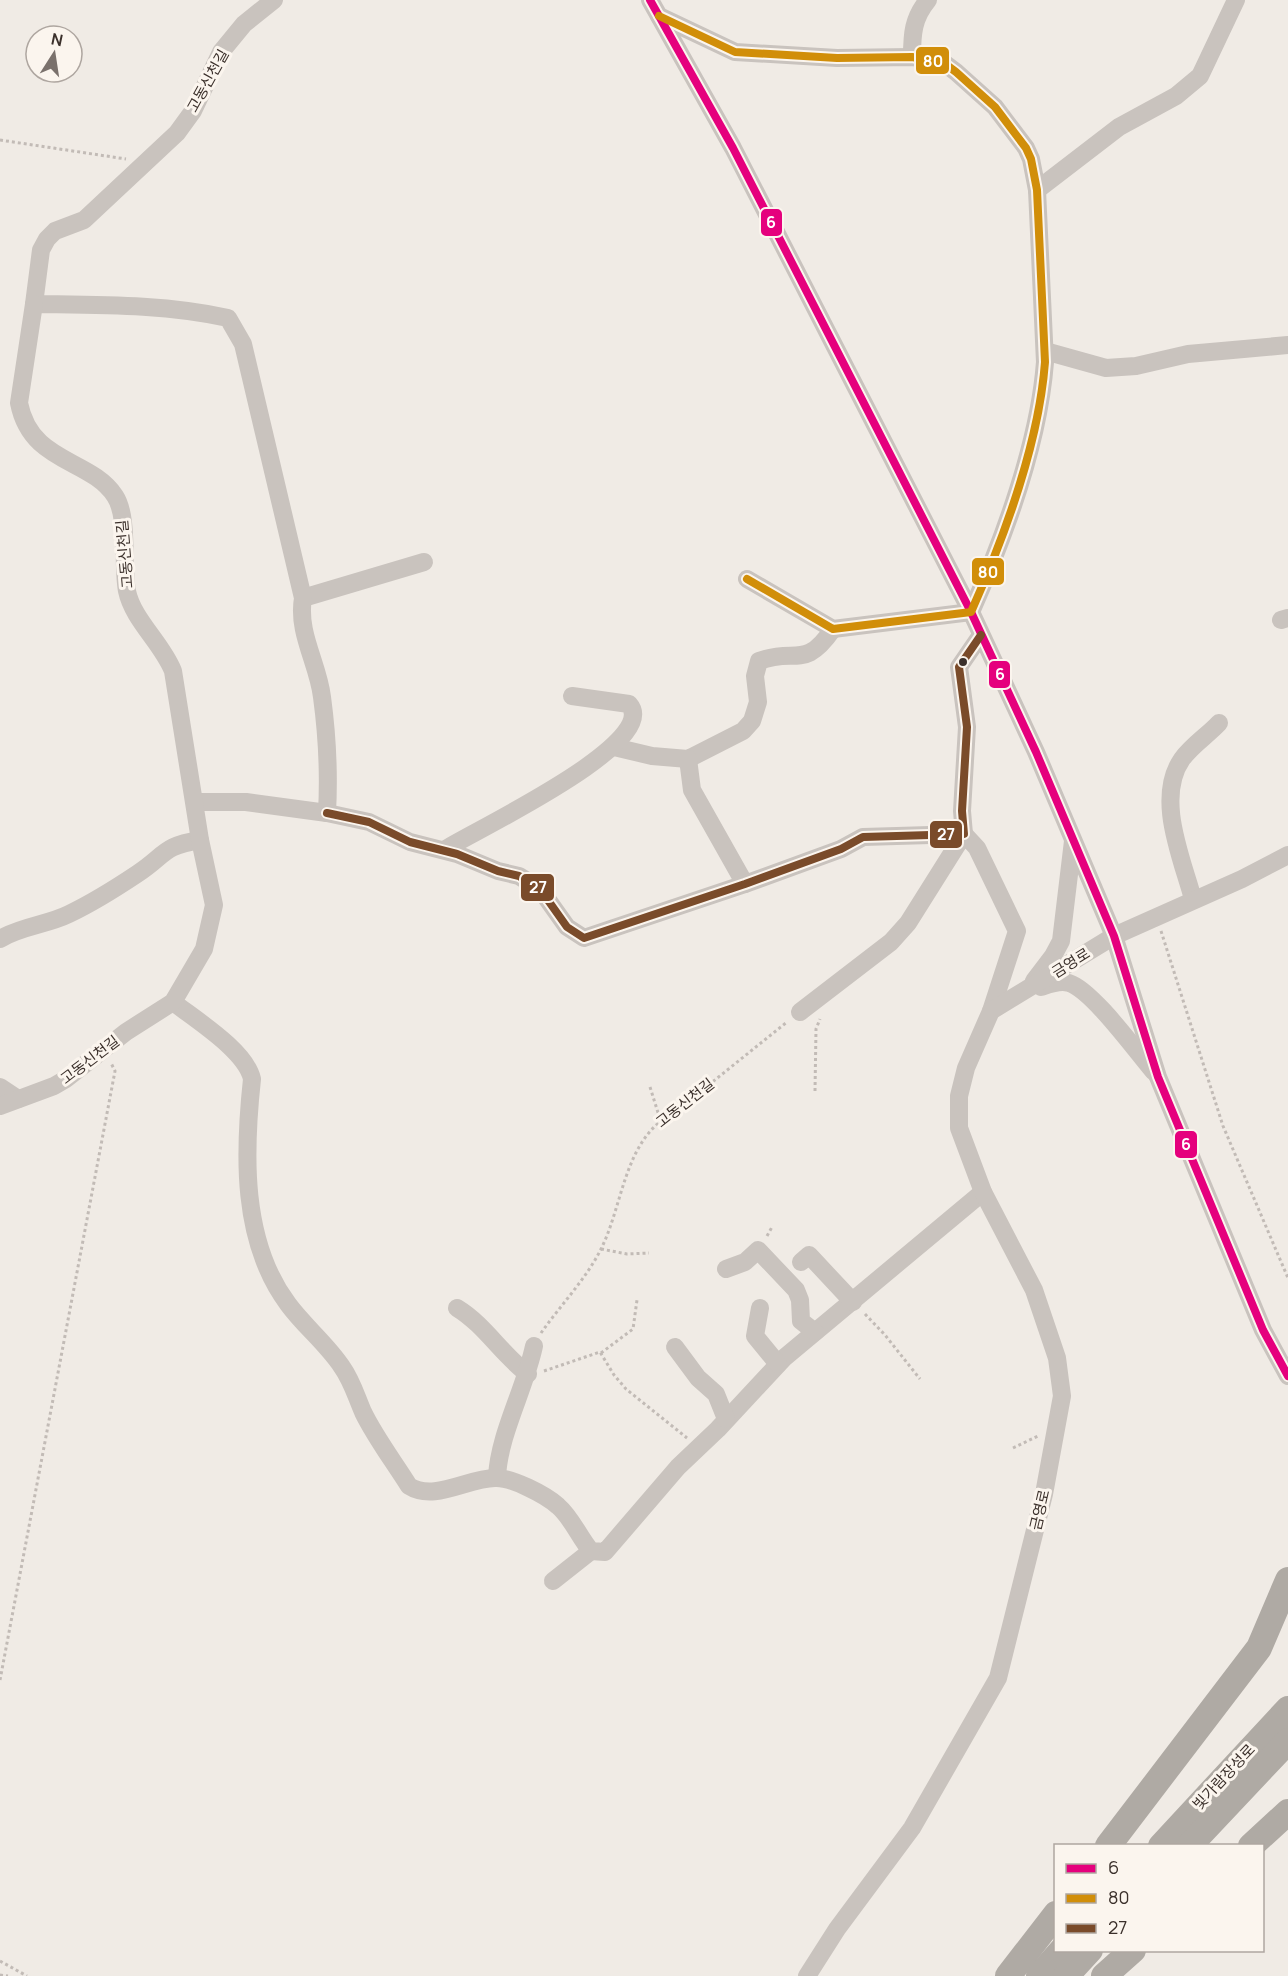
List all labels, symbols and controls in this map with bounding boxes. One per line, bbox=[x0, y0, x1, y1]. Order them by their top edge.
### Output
north arrow bbox=[24, 24, 84, 84]
text: N bbox=[49, 27, 65, 51]
street label: 고동신천길 bbox=[182, 45, 233, 116]
line badge: 80 bbox=[915, 46, 950, 75]
text: 80 bbox=[923, 50, 943, 72]
line badge: 6 bbox=[760, 208, 783, 237]
text: 6 bbox=[766, 211, 776, 233]
street label: 고동신천길 bbox=[111, 519, 138, 589]
line badge: 80 bbox=[971, 557, 1005, 586]
text: 80 bbox=[978, 561, 998, 583]
unlabelled marker bbox=[957, 656, 969, 668]
line badge: 6 bbox=[988, 660, 1011, 689]
text: 6 bbox=[995, 663, 1005, 685]
line badge: 27 bbox=[929, 820, 963, 849]
text: 27 bbox=[937, 823, 955, 845]
line badge: 27 bbox=[520, 873, 555, 902]
text: 27 bbox=[529, 876, 547, 898]
street label: 금영로 bbox=[1048, 943, 1094, 982]
street label: 고동신천길 bbox=[56, 1030, 124, 1089]
street label: 고동신천길 bbox=[651, 1073, 718, 1132]
line badge: 6 bbox=[1174, 1130, 1198, 1159]
text: 6 bbox=[1181, 1133, 1191, 1155]
street label: 금영로 bbox=[1025, 1487, 1054, 1532]
street label: 빛가람장성로 bbox=[1188, 1739, 1260, 1814]
legend bbox=[1054, 1844, 1264, 1952]
text: 6 bbox=[1108, 1855, 1119, 1879]
text: 80 bbox=[1108, 1885, 1129, 1909]
text: 27 bbox=[1108, 1915, 1127, 1939]

